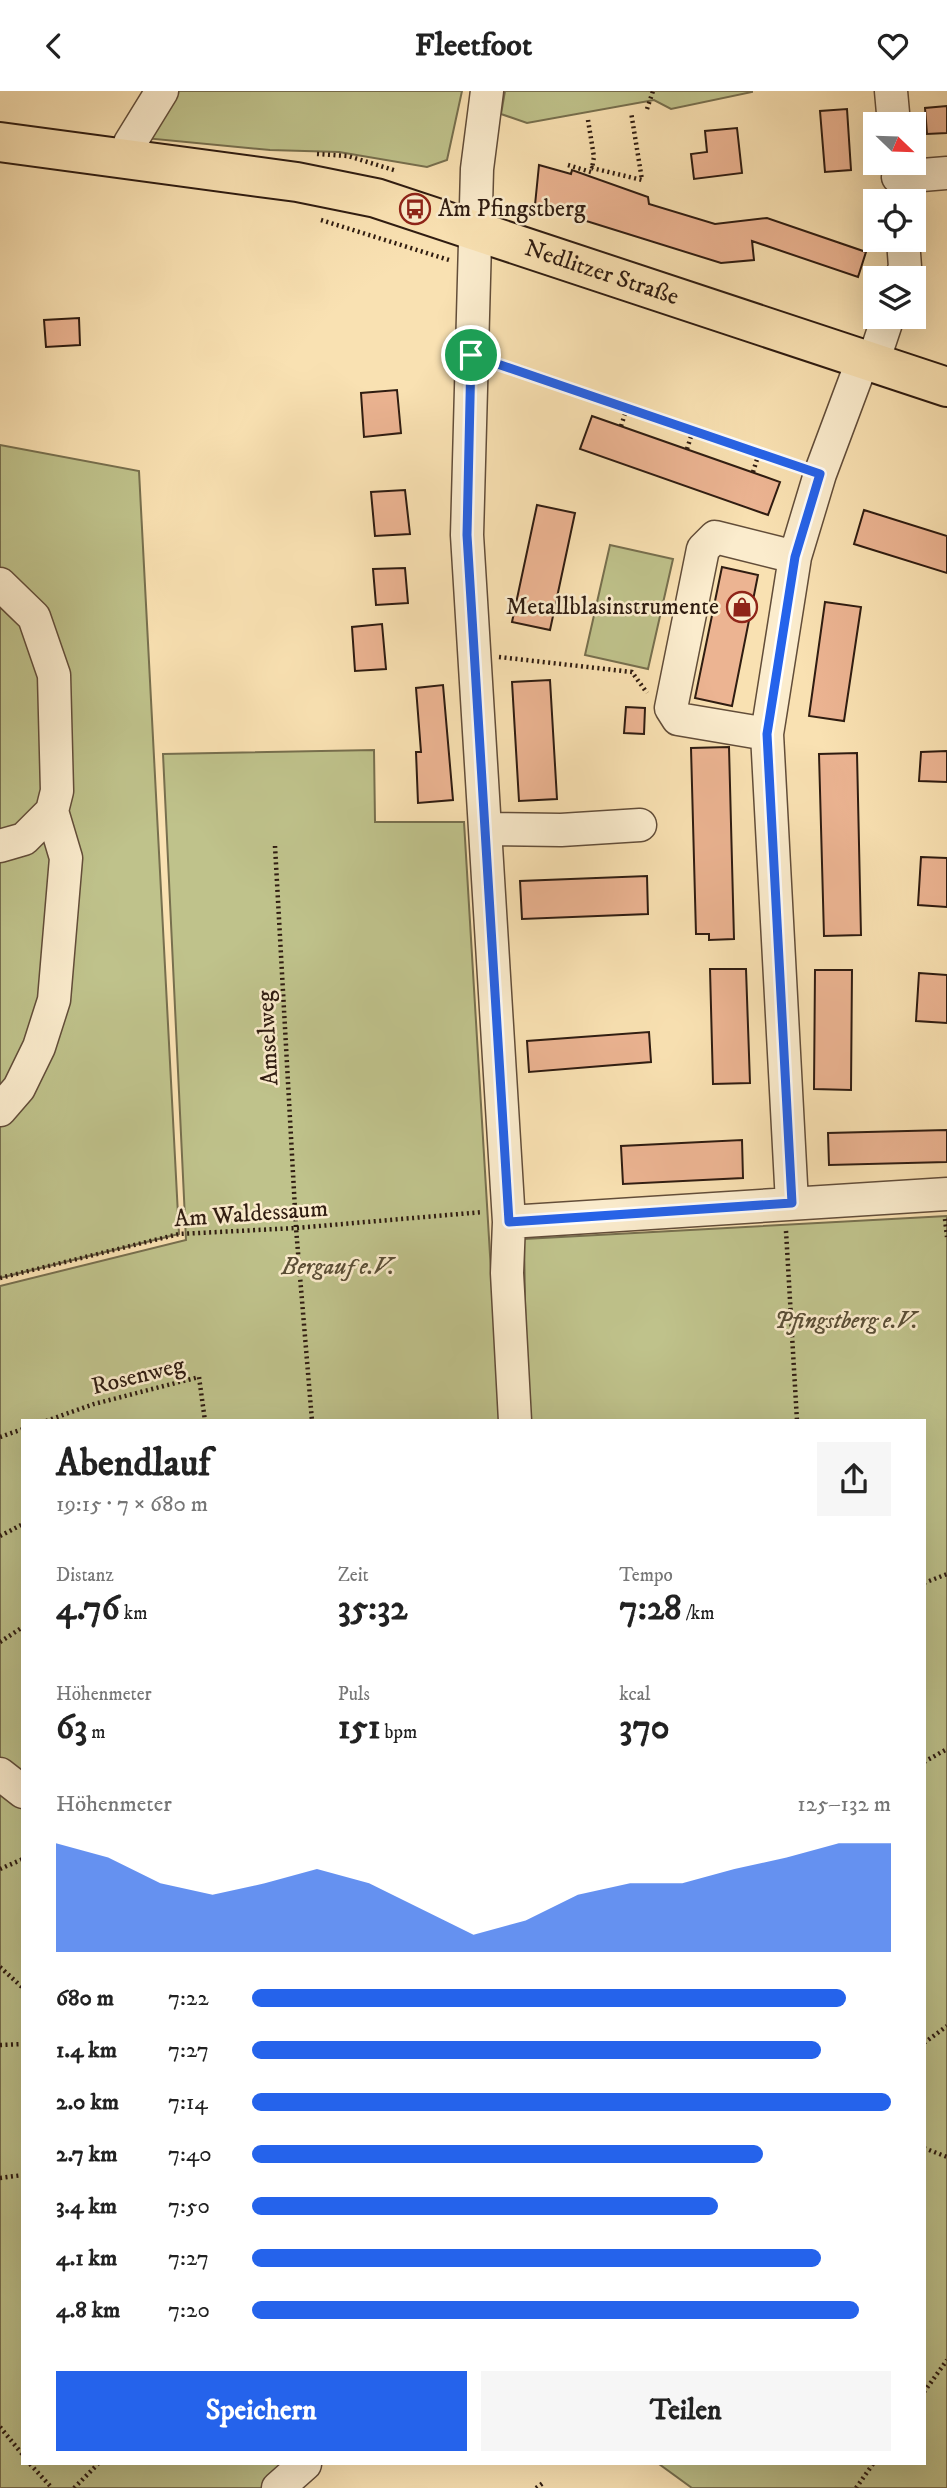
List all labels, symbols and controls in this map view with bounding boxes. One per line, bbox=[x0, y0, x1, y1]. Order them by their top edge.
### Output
text: Fleetfoot bbox=[415, 26, 532, 66]
icon: back bbox=[35, 27, 73, 65]
icon: heart bbox=[874, 27, 912, 65]
north arrow bbox=[863, 112, 926, 175]
map controls bbox=[863, 112, 926, 329]
button: locate bbox=[863, 189, 926, 252]
bus stop icon: Am Pfingstberg bbox=[398, 192, 432, 226]
place label: Am Pfingstberg bbox=[438, 194, 586, 224]
street label: Nedlitzer Straße bbox=[521, 233, 683, 312]
button: layers bbox=[863, 266, 926, 329]
pin bbox=[441, 325, 501, 385]
icon: arrive bbox=[452, 336, 490, 374]
shop icon: Metallblasinstrumente bbox=[725, 590, 759, 624]
place label: Metallblasinstrumente bbox=[506, 592, 719, 622]
street label: Amselweg bbox=[251, 989, 285, 1086]
street label: Am Waldessaum bbox=[173, 1194, 329, 1234]
park label: Bergauf e.V. bbox=[281, 1252, 396, 1282]
park label: Pfingstberg e.V. bbox=[774, 1306, 920, 1336]
street label: Rosenweg bbox=[88, 1350, 188, 1402]
text: Abendlauf bbox=[56, 1440, 210, 1488]
button: share bbox=[817, 1442, 891, 1516]
text: 19:15 · 7 × 680 m bbox=[56, 1490, 208, 1519]
text: Distanz bbox=[56, 1564, 114, 1587]
text: Zeit bbox=[338, 1564, 369, 1587]
text: Tempo bbox=[619, 1564, 673, 1587]
text: 4.76 bbox=[56, 1587, 120, 1631]
text: 35:32 bbox=[338, 1587, 408, 1631]
text: 7:28 bbox=[619, 1587, 682, 1631]
text: km bbox=[120, 1602, 148, 1625]
text: /km bbox=[682, 1602, 715, 1625]
text: Höhenmeter bbox=[56, 1683, 152, 1706]
text: Puls bbox=[338, 1683, 370, 1706]
text: kcal bbox=[619, 1683, 651, 1706]
text: 63 bbox=[56, 1706, 87, 1750]
text: 151 bbox=[338, 1706, 381, 1750]
text: 370 bbox=[619, 1706, 670, 1750]
text: m bbox=[87, 1721, 106, 1744]
text: bpm bbox=[381, 1721, 417, 1744]
text: Höhenmeter bbox=[56, 1790, 172, 1819]
text: 125–132 m bbox=[797, 1790, 891, 1819]
text: 680 m bbox=[56, 1984, 114, 2013]
text: 7:22 bbox=[168, 1984, 209, 2013]
text: 1.4 km bbox=[56, 2036, 117, 2065]
text: 7:27 bbox=[168, 2036, 209, 2065]
text: 2.0 km bbox=[56, 2088, 119, 2117]
text: 7:14 bbox=[168, 2088, 208, 2117]
text: 2.7 km bbox=[56, 2140, 117, 2169]
text: 7:40 bbox=[168, 2140, 212, 2169]
text: 3.4 km bbox=[56, 2192, 117, 2221]
text: 7:50 bbox=[168, 2192, 210, 2221]
text: 4.1 km bbox=[56, 2244, 117, 2273]
text: 7:27 bbox=[168, 2244, 209, 2273]
text: 4.8 km bbox=[56, 2296, 120, 2325]
text: 7:20 bbox=[168, 2296, 210, 2325]
button: Speichern bbox=[56, 2371, 467, 2451]
button: Teilen bbox=[481, 2371, 891, 2451]

